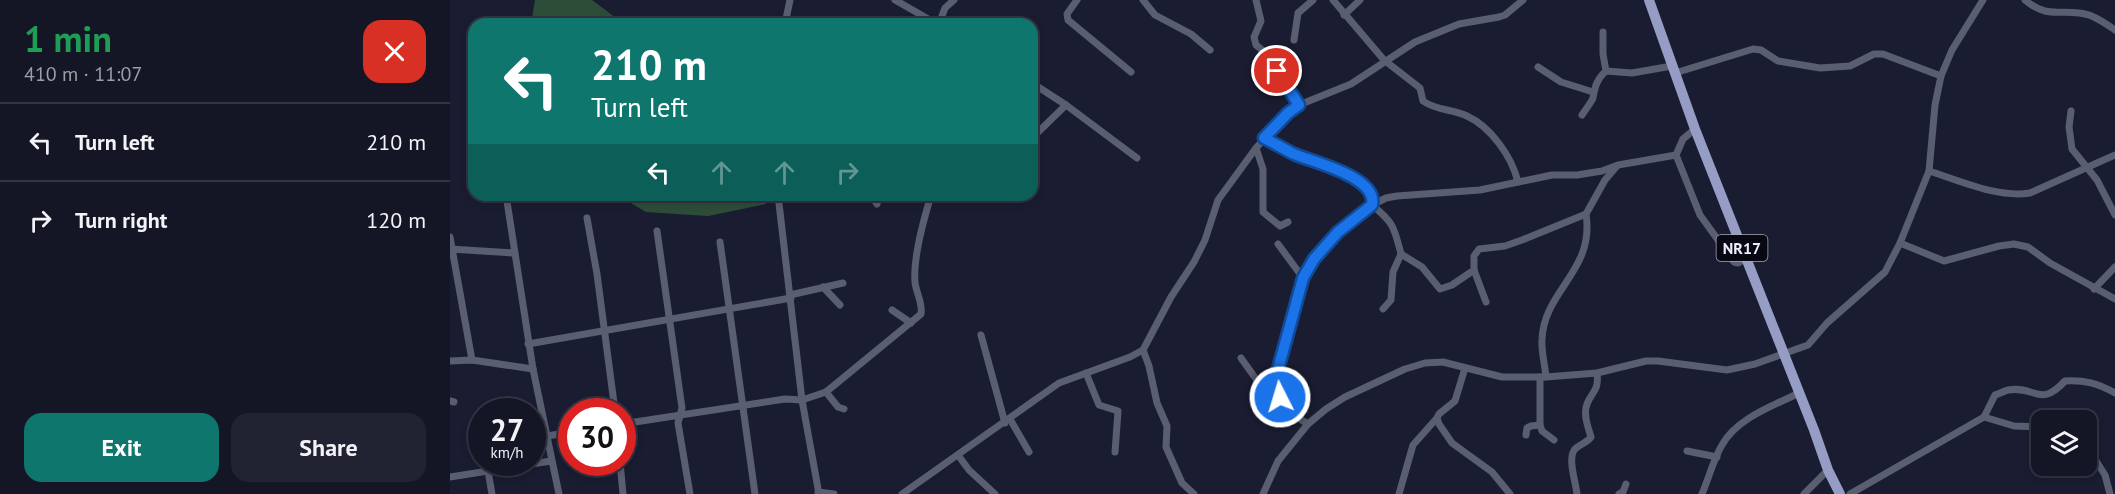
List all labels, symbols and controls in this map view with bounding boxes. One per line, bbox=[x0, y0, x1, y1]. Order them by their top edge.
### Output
text: 1 min bbox=[24, 15, 112, 62]
button: close bbox=[363, 20, 426, 83]
text: 210 m bbox=[591, 37, 707, 92]
icon: left bbox=[492, 42, 570, 120]
pin bbox=[1251, 45, 1302, 96]
icon: arrive bbox=[1260, 54, 1293, 87]
text: 410 m · 11:07 bbox=[24, 61, 142, 87]
text: Turn left bbox=[591, 90, 688, 124]
icon: left bbox=[24, 126, 57, 159]
text: Turn left bbox=[75, 128, 155, 156]
text: 210 m bbox=[366, 128, 426, 156]
icon: left bbox=[642, 156, 675, 189]
icon: ahead bbox=[705, 156, 738, 189]
icon: ahead bbox=[768, 156, 801, 189]
icon: right bbox=[831, 156, 864, 189]
icon: right bbox=[24, 204, 57, 237]
text: Turn right bbox=[75, 206, 167, 234]
text: 120 m bbox=[366, 206, 426, 234]
road number: NR17 bbox=[1716, 235, 1768, 261]
position arrow bbox=[1248, 365, 1312, 429]
speed limit sign: 30 bbox=[558, 398, 636, 476]
text: 27 bbox=[490, 410, 524, 449]
map controls bbox=[2031, 410, 2097, 476]
button: layers bbox=[2031, 410, 2097, 476]
button: Exit bbox=[24, 413, 219, 482]
button: Share bbox=[231, 413, 426, 482]
text: km/h bbox=[491, 443, 523, 462]

